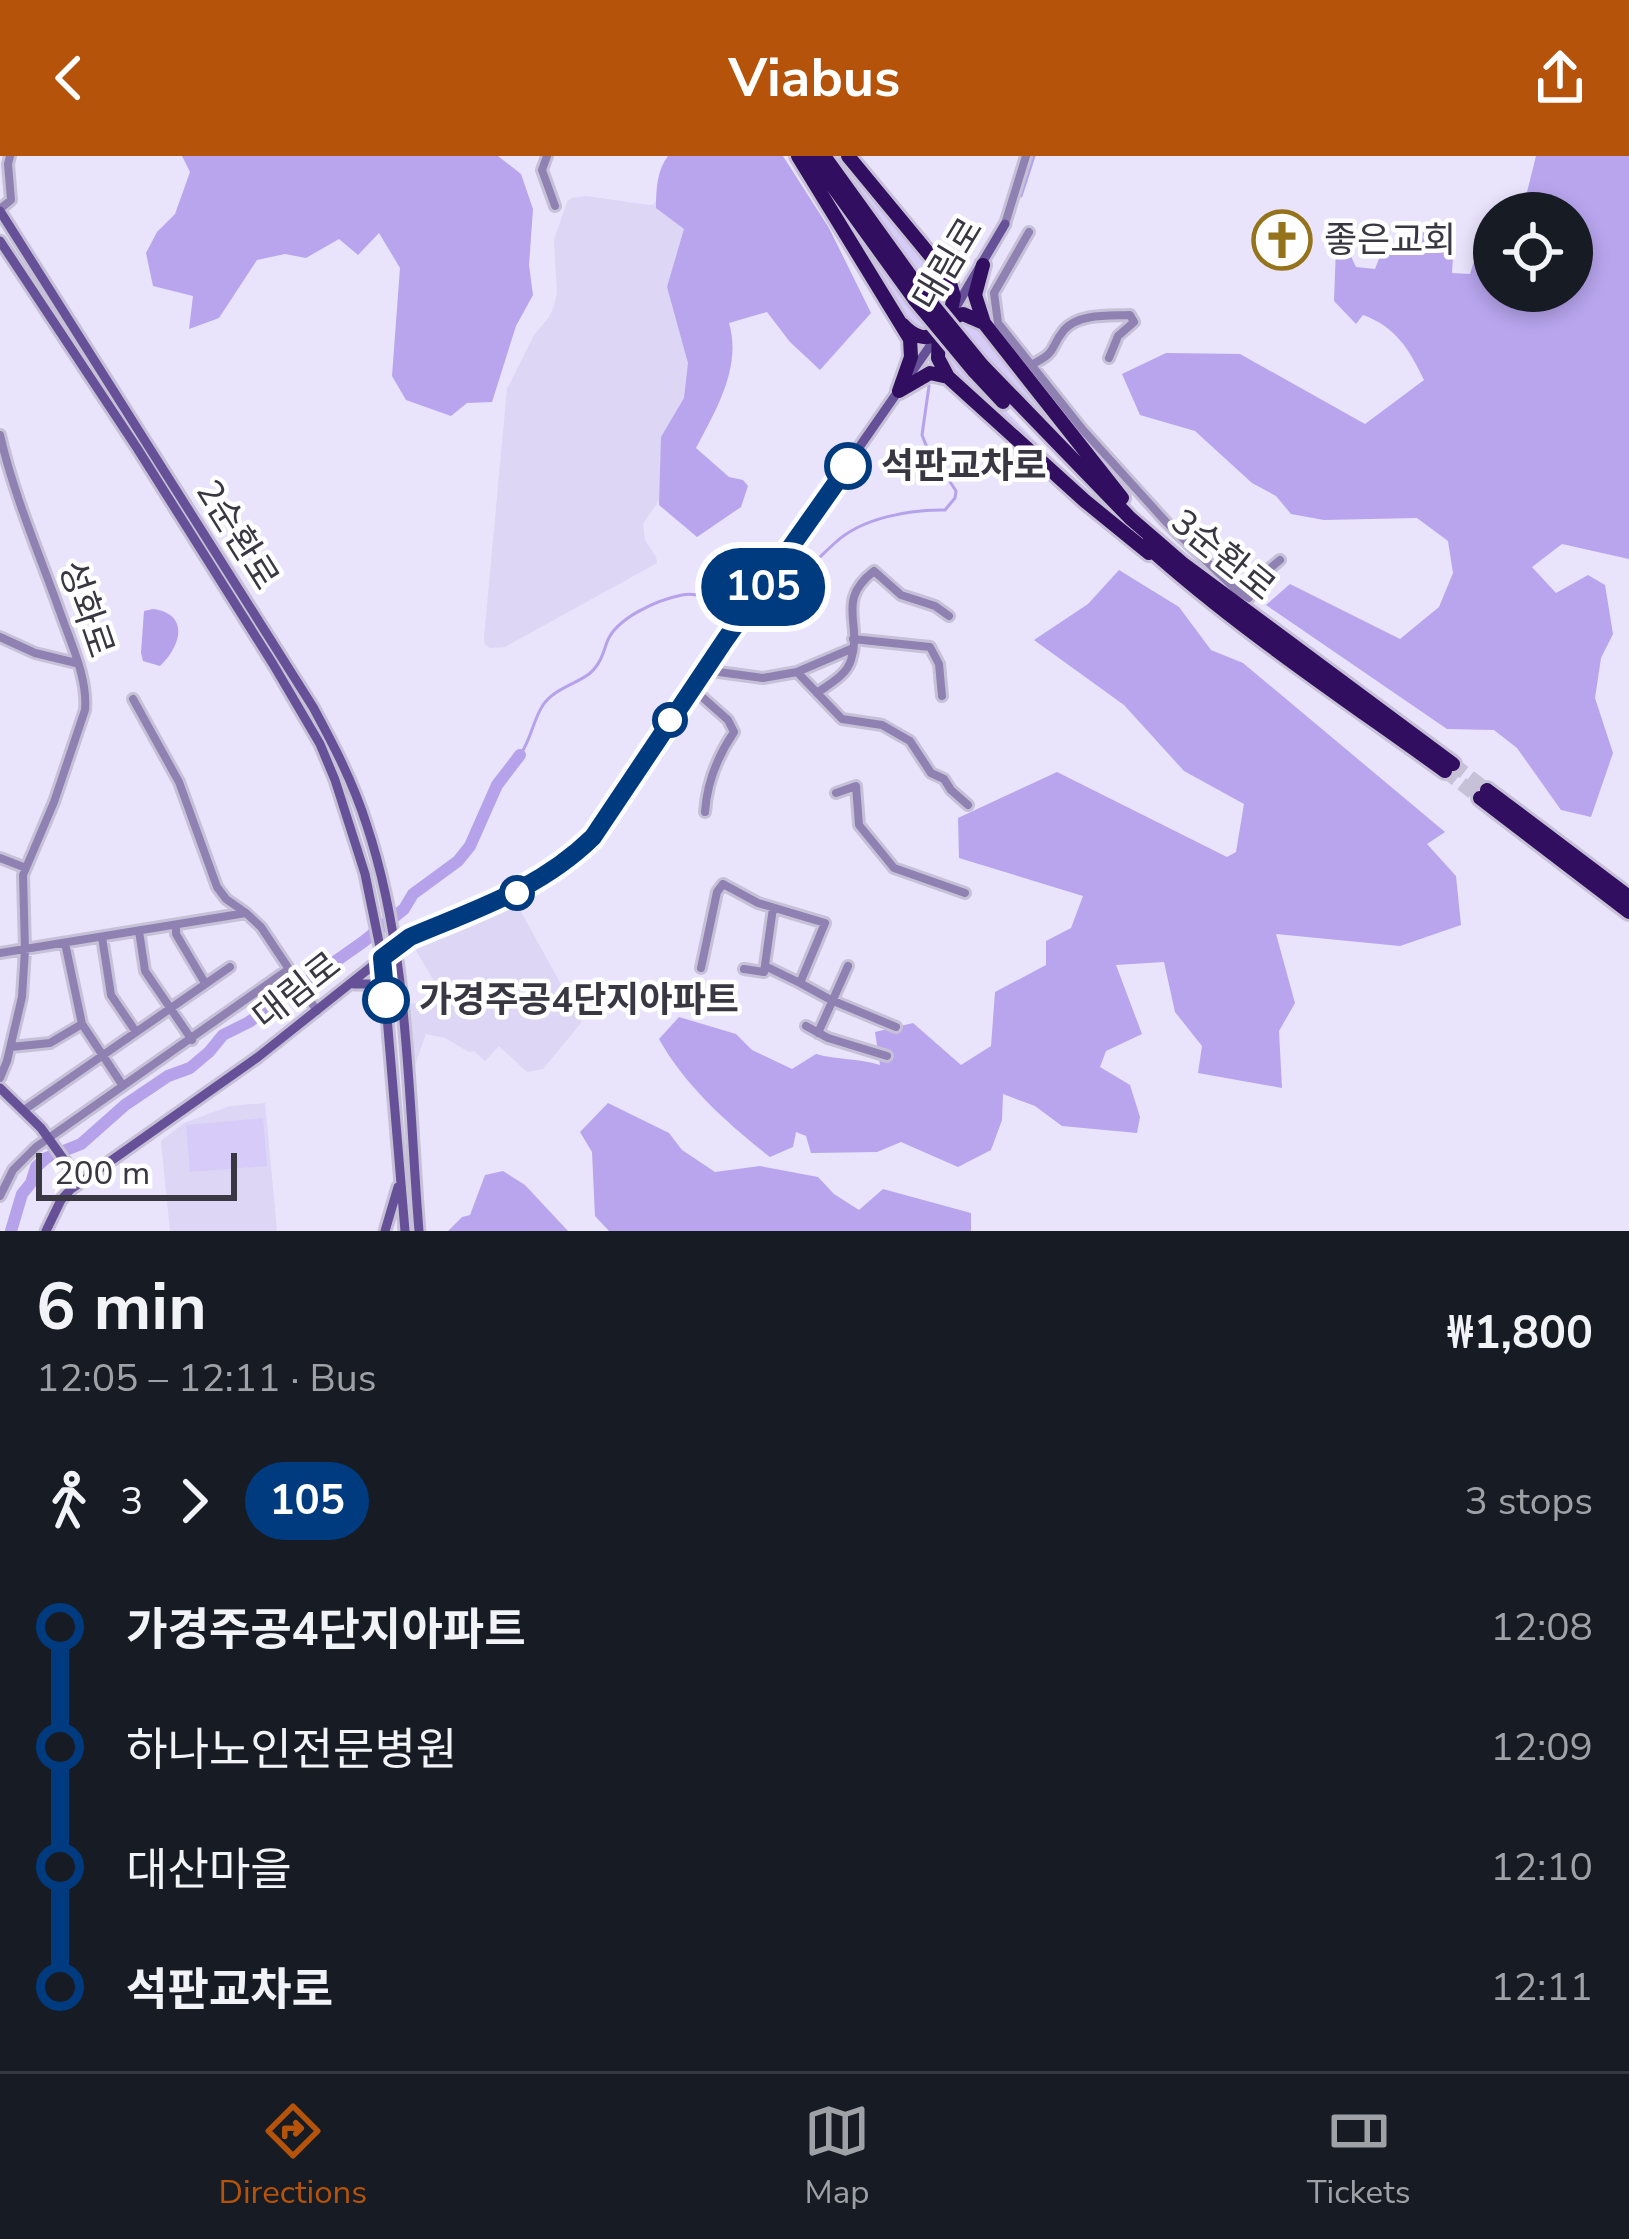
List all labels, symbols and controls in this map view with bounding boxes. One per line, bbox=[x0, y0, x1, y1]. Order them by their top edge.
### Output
text: Viabus bbox=[729, 41, 900, 115]
icon: back bbox=[36, 45, 102, 111]
icon: share bbox=[1527, 45, 1593, 111]
map controls bbox=[1473, 192, 1593, 312]
button: locate bbox=[1473, 192, 1593, 312]
street label: 대림로 bbox=[901, 209, 995, 319]
church icon: 좋은교회 bbox=[1251, 209, 1313, 271]
place label: 좋은교회 bbox=[1324, 216, 1456, 265]
place label: 석판교차로 bbox=[881, 442, 1047, 491]
marker: 석판교차로 bbox=[826, 444, 870, 488]
street label: 2순환로 bbox=[184, 471, 290, 599]
street label: 3순환로 bbox=[1161, 498, 1285, 612]
line badge: 105 bbox=[694, 548, 832, 626]
street label: 성화로 bbox=[47, 554, 125, 664]
text: 105 bbox=[725, 558, 801, 615]
unlabelled marker bbox=[654, 704, 686, 736]
unlabelled marker bbox=[501, 877, 533, 909]
street label: 대림로 bbox=[243, 941, 351, 1041]
place label: 가경주공4단지아파트 bbox=[419, 976, 739, 1025]
marker: 가경주공4단지아파트 bbox=[364, 978, 408, 1022]
scale bar bbox=[36, 1147, 237, 1200]
text: 200 m bbox=[54, 1151, 150, 1196]
text: 6 min bbox=[36, 1262, 207, 1352]
text: ₩1,800 bbox=[1447, 1303, 1593, 1364]
text: 12:05 – 12:11 · Bus bbox=[36, 1352, 376, 1405]
icon: walk bbox=[36, 1468, 102, 1534]
icon: forward bbox=[161, 1468, 227, 1534]
text: 105 bbox=[269, 1472, 345, 1529]
text: 3 bbox=[120, 1475, 143, 1528]
text: 3 stops bbox=[1464, 1475, 1593, 1528]
text: 가경주공4단지아파트 bbox=[126, 1600, 526, 1661]
text: 12:08 bbox=[1491, 1601, 1593, 1654]
text: 하나노인전문병원 bbox=[126, 1720, 457, 1781]
text: 12:09 bbox=[1491, 1721, 1593, 1774]
text: 대산마을 bbox=[126, 1840, 292, 1901]
text: 12:10 bbox=[1491, 1841, 1593, 1894]
text: 석판교차로 bbox=[126, 1960, 333, 2021]
text: 12:11 bbox=[1491, 1961, 1593, 2014]
tab: Directions bbox=[218, 2098, 367, 2215]
tab: Map bbox=[804, 2098, 870, 2215]
tab: Tickets bbox=[1307, 2098, 1411, 2215]

